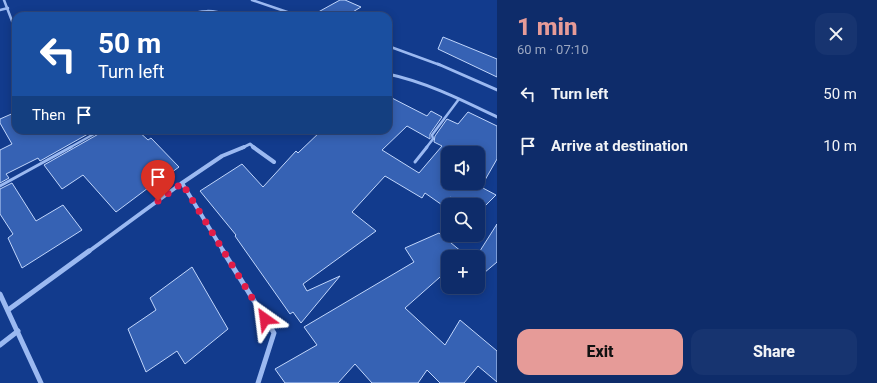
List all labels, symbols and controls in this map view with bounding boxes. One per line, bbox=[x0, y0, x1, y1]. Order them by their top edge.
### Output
text: 1 min bbox=[517, 13, 578, 41]
button: close bbox=[815, 13, 857, 55]
text: 50 m bbox=[98, 27, 161, 60]
icon: left bbox=[32, 28, 84, 80]
text: 60 m · 07:10 bbox=[517, 42, 588, 57]
text: Turn left bbox=[98, 61, 164, 82]
icon: left bbox=[517, 83, 539, 105]
text: Turn left bbox=[551, 85, 608, 103]
text: 50 m bbox=[823, 85, 857, 103]
icon: arrive bbox=[73, 104, 95, 126]
text: Then bbox=[32, 106, 65, 124]
icon: arrive bbox=[517, 135, 539, 157]
text: Arrive at destination bbox=[551, 137, 688, 155]
text: 10 m bbox=[823, 137, 857, 155]
map controls bbox=[441, 146, 485, 294]
button: sound bbox=[441, 146, 485, 190]
pin bbox=[141, 160, 175, 201]
icon: arrive bbox=[147, 166, 169, 188]
button: search bbox=[441, 198, 485, 242]
button: + bbox=[441, 250, 485, 294]
position arrow bbox=[244, 298, 286, 340]
button: Exit bbox=[517, 329, 683, 375]
button: Share bbox=[691, 329, 857, 375]

